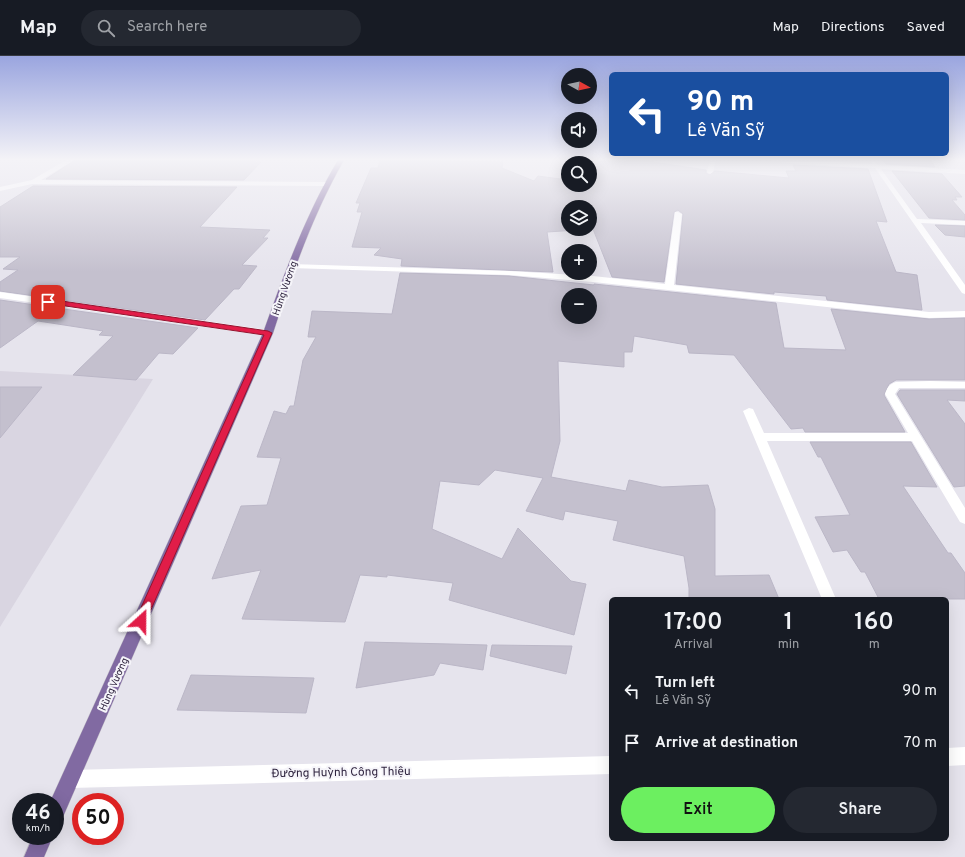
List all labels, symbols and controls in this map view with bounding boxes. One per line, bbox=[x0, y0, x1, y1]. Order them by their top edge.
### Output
search box bbox=[81, 10, 361, 46]
text: Map bbox=[20, 16, 57, 40]
icon: search bbox=[95, 17, 117, 39]
text: Search here bbox=[127, 18, 207, 37]
text: Map bbox=[773, 19, 799, 36]
text: Directions bbox=[821, 19, 885, 36]
text: Saved bbox=[907, 19, 945, 36]
north arrow bbox=[561, 68, 597, 104]
map controls bbox=[561, 68, 597, 324]
text: 90 m bbox=[687, 85, 754, 121]
icon: left bbox=[621, 88, 673, 140]
button: sound bbox=[561, 112, 597, 148]
text: Lê Văn Sỹ bbox=[687, 120, 765, 143]
button: search bbox=[561, 156, 597, 192]
button: layers bbox=[561, 200, 597, 236]
button: + bbox=[561, 244, 597, 280]
street label: Hùng Vương bbox=[270, 259, 301, 318]
pin bbox=[31, 285, 65, 319]
button: − bbox=[561, 288, 597, 324]
icon: arrive bbox=[37, 291, 59, 313]
position arrow bbox=[120, 600, 162, 642]
text: 17:00 bbox=[664, 608, 723, 638]
text: 1 bbox=[784, 608, 793, 638]
text: 160 bbox=[854, 608, 894, 638]
text: Arrival bbox=[674, 637, 713, 653]
text: min bbox=[778, 637, 799, 653]
text: m bbox=[869, 637, 880, 653]
street label: Hùng Vương bbox=[97, 656, 132, 713]
text: Turn left bbox=[655, 674, 715, 693]
icon: left bbox=[621, 680, 643, 702]
text: 90 m bbox=[902, 682, 937, 701]
text: Lê Văn Sỹ bbox=[655, 693, 711, 709]
icon: arrive bbox=[621, 732, 643, 754]
text: Arrive at destination bbox=[655, 734, 798, 753]
text: 70 m bbox=[904, 734, 937, 753]
street label: Đường Huỳnh Công Thiệu bbox=[271, 764, 411, 782]
button: Exit bbox=[621, 787, 775, 833]
button: Share bbox=[783, 787, 937, 833]
speed limit sign: 50 bbox=[72, 793, 124, 845]
text: 46 bbox=[25, 801, 51, 827]
text: km/h bbox=[26, 822, 50, 835]

